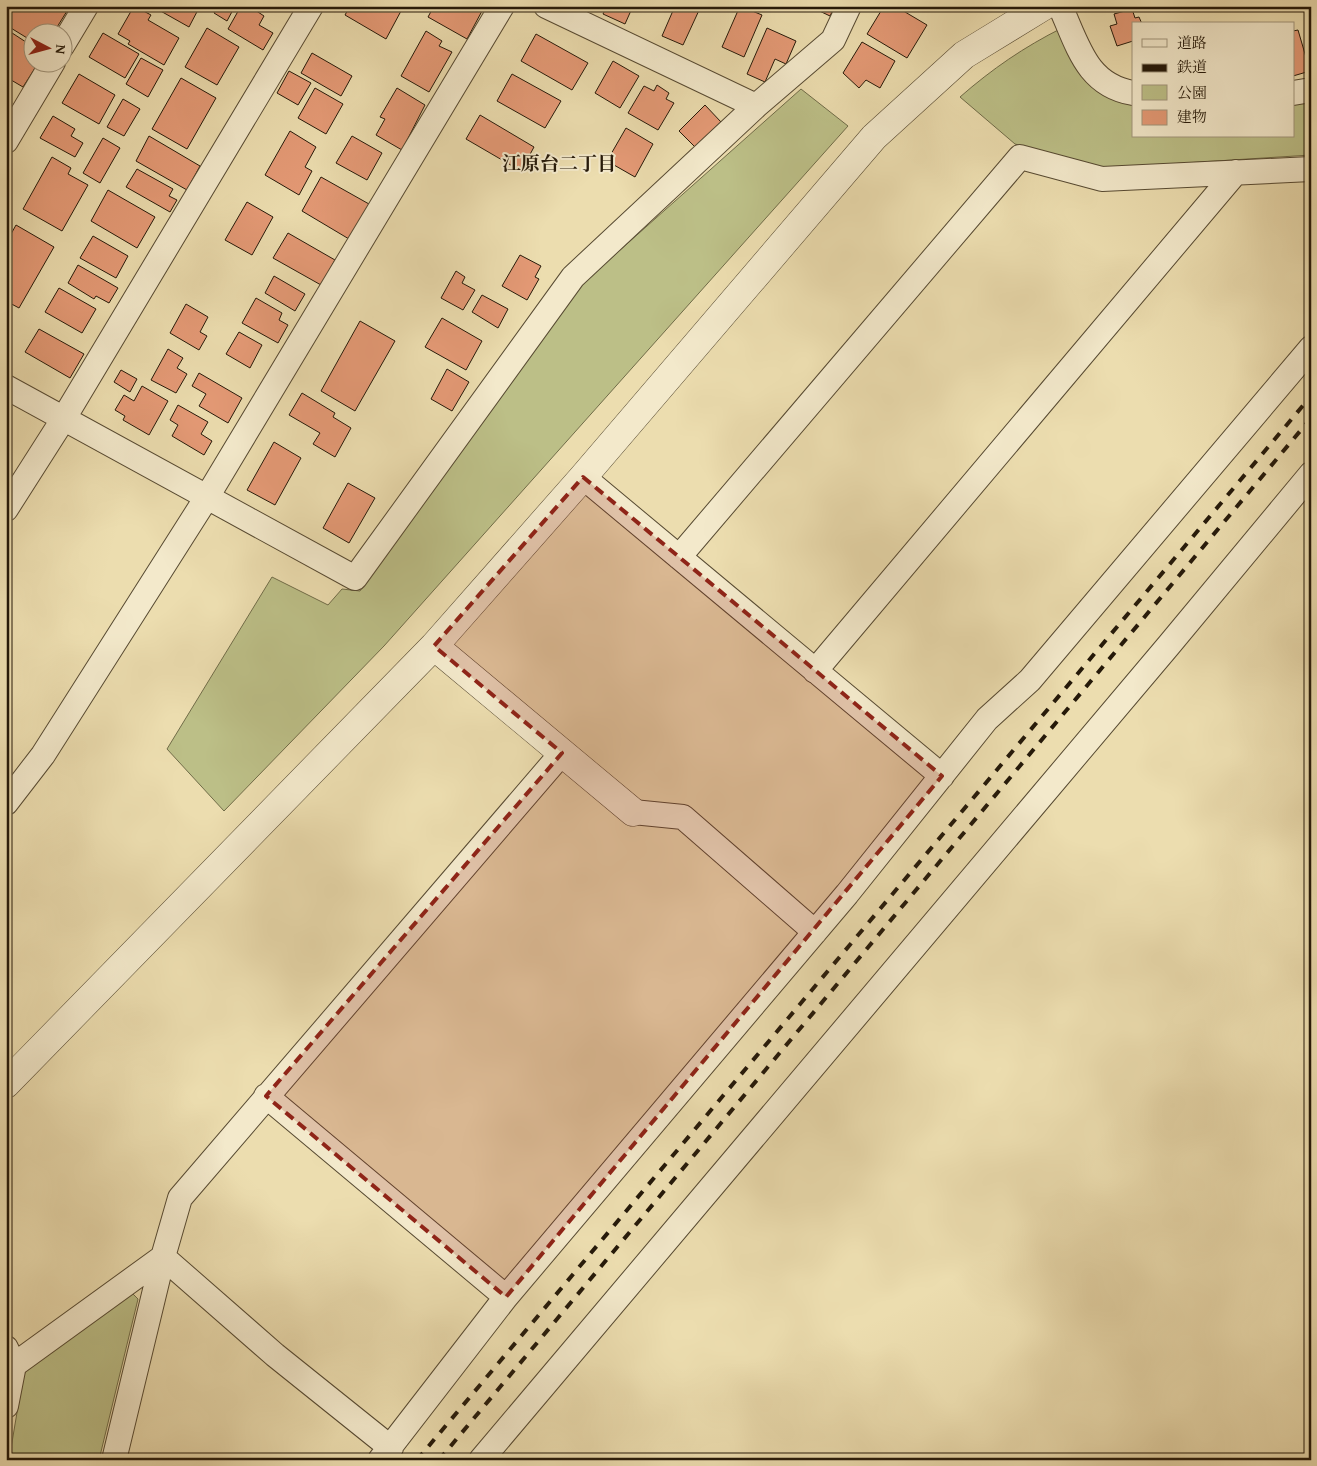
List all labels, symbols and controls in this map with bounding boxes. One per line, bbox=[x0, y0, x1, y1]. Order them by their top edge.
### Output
north arrow bbox=[22, 22, 72, 72]
legend bbox=[1132, 22, 1294, 138]
text: 道路 bbox=[1177, 32, 1207, 53]
text: N bbox=[50, 44, 71, 56]
text: 鉄道 bbox=[1177, 56, 1207, 77]
text: 公園 bbox=[1177, 82, 1207, 103]
text: 建物 bbox=[1177, 106, 1207, 127]
district label: 江原台二丁目 bbox=[502, 149, 616, 177]

